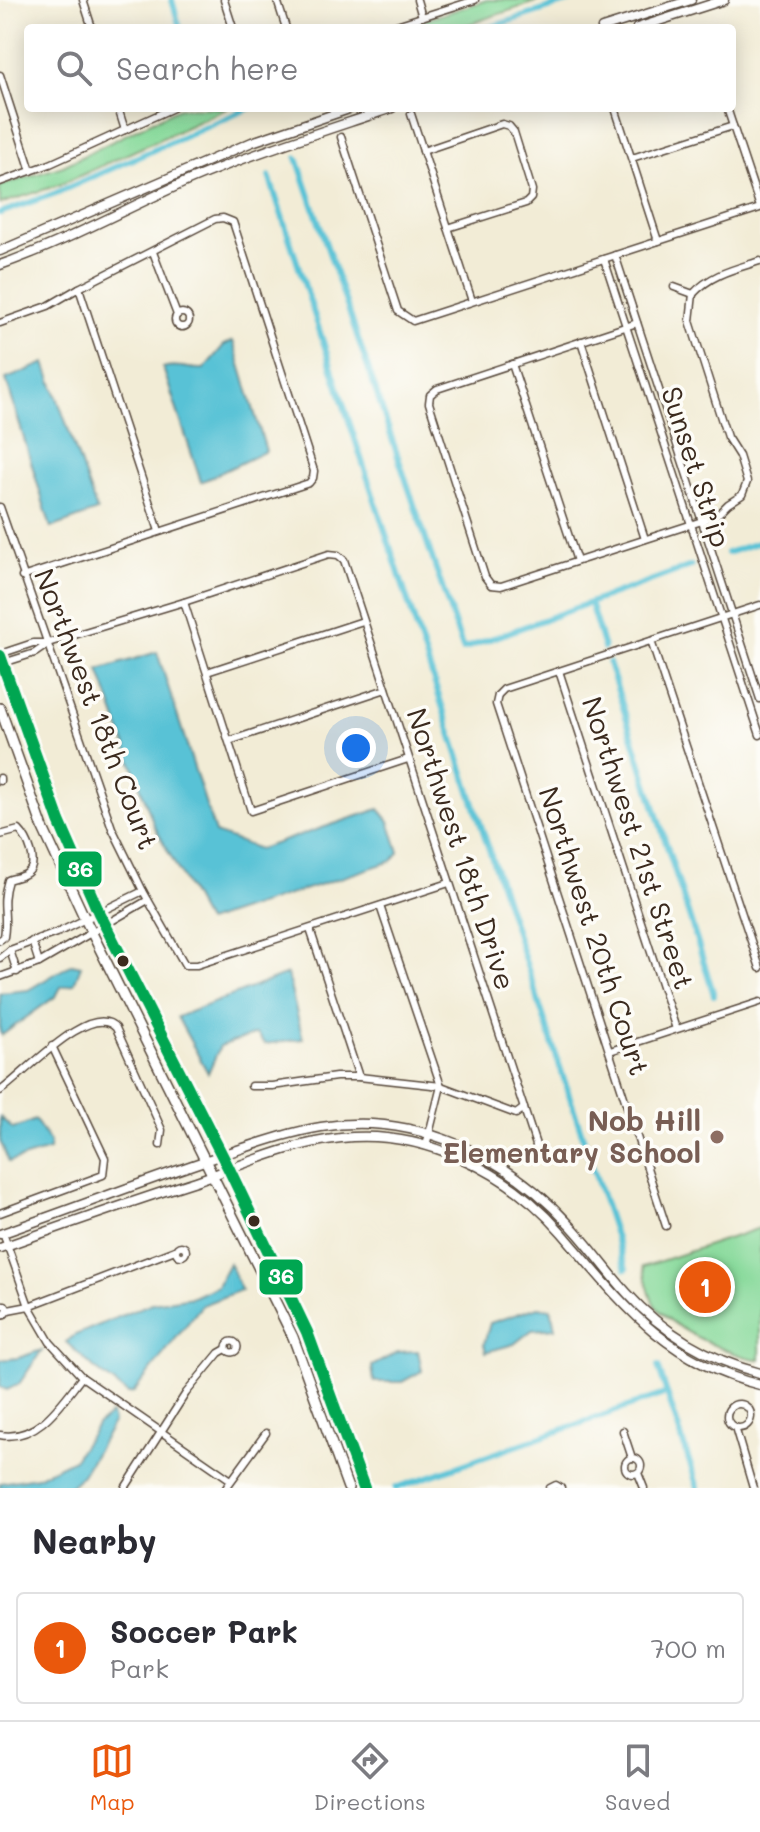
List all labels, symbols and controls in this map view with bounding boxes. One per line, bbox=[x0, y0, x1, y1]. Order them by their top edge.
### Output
search box bbox=[24, 24, 736, 112]
icon: search bbox=[52, 46, 96, 90]
text: Search here bbox=[116, 48, 299, 88]
street label: Sunset Strip bbox=[654, 382, 740, 552]
street label: Northwest 18th Court bbox=[27, 563, 167, 854]
street label: Northwest 21st Street bbox=[575, 692, 703, 994]
street label: Northwest 18th Drive bbox=[399, 703, 524, 994]
your location bbox=[336, 728, 376, 768]
street label: Northwest 20th Court bbox=[531, 782, 659, 1080]
line badge: 36 bbox=[57, 850, 103, 888]
text: 36 bbox=[67, 854, 93, 883]
unlabelled marker bbox=[115, 953, 131, 969]
place label: Nob Hill Elementary School bbox=[442, 1102, 701, 1171]
marker: Nob Hill Elementary School bbox=[708, 1128, 726, 1146]
unlabelled marker bbox=[246, 1213, 262, 1229]
pin: 1 bbox=[679, 1257, 731, 1317]
line badge: 36 bbox=[258, 1258, 304, 1296]
text: 36 bbox=[268, 1261, 294, 1290]
text: Nearby bbox=[32, 1518, 157, 1563]
text: Soccer Park bbox=[110, 1611, 298, 1651]
text: 1 bbox=[54, 1631, 66, 1665]
text: 700 m bbox=[650, 1631, 726, 1665]
text: Park bbox=[110, 1651, 169, 1685]
tab: Map bbox=[90, 1739, 135, 1816]
tab: Directions bbox=[314, 1739, 426, 1816]
tab: Saved bbox=[605, 1739, 670, 1816]

